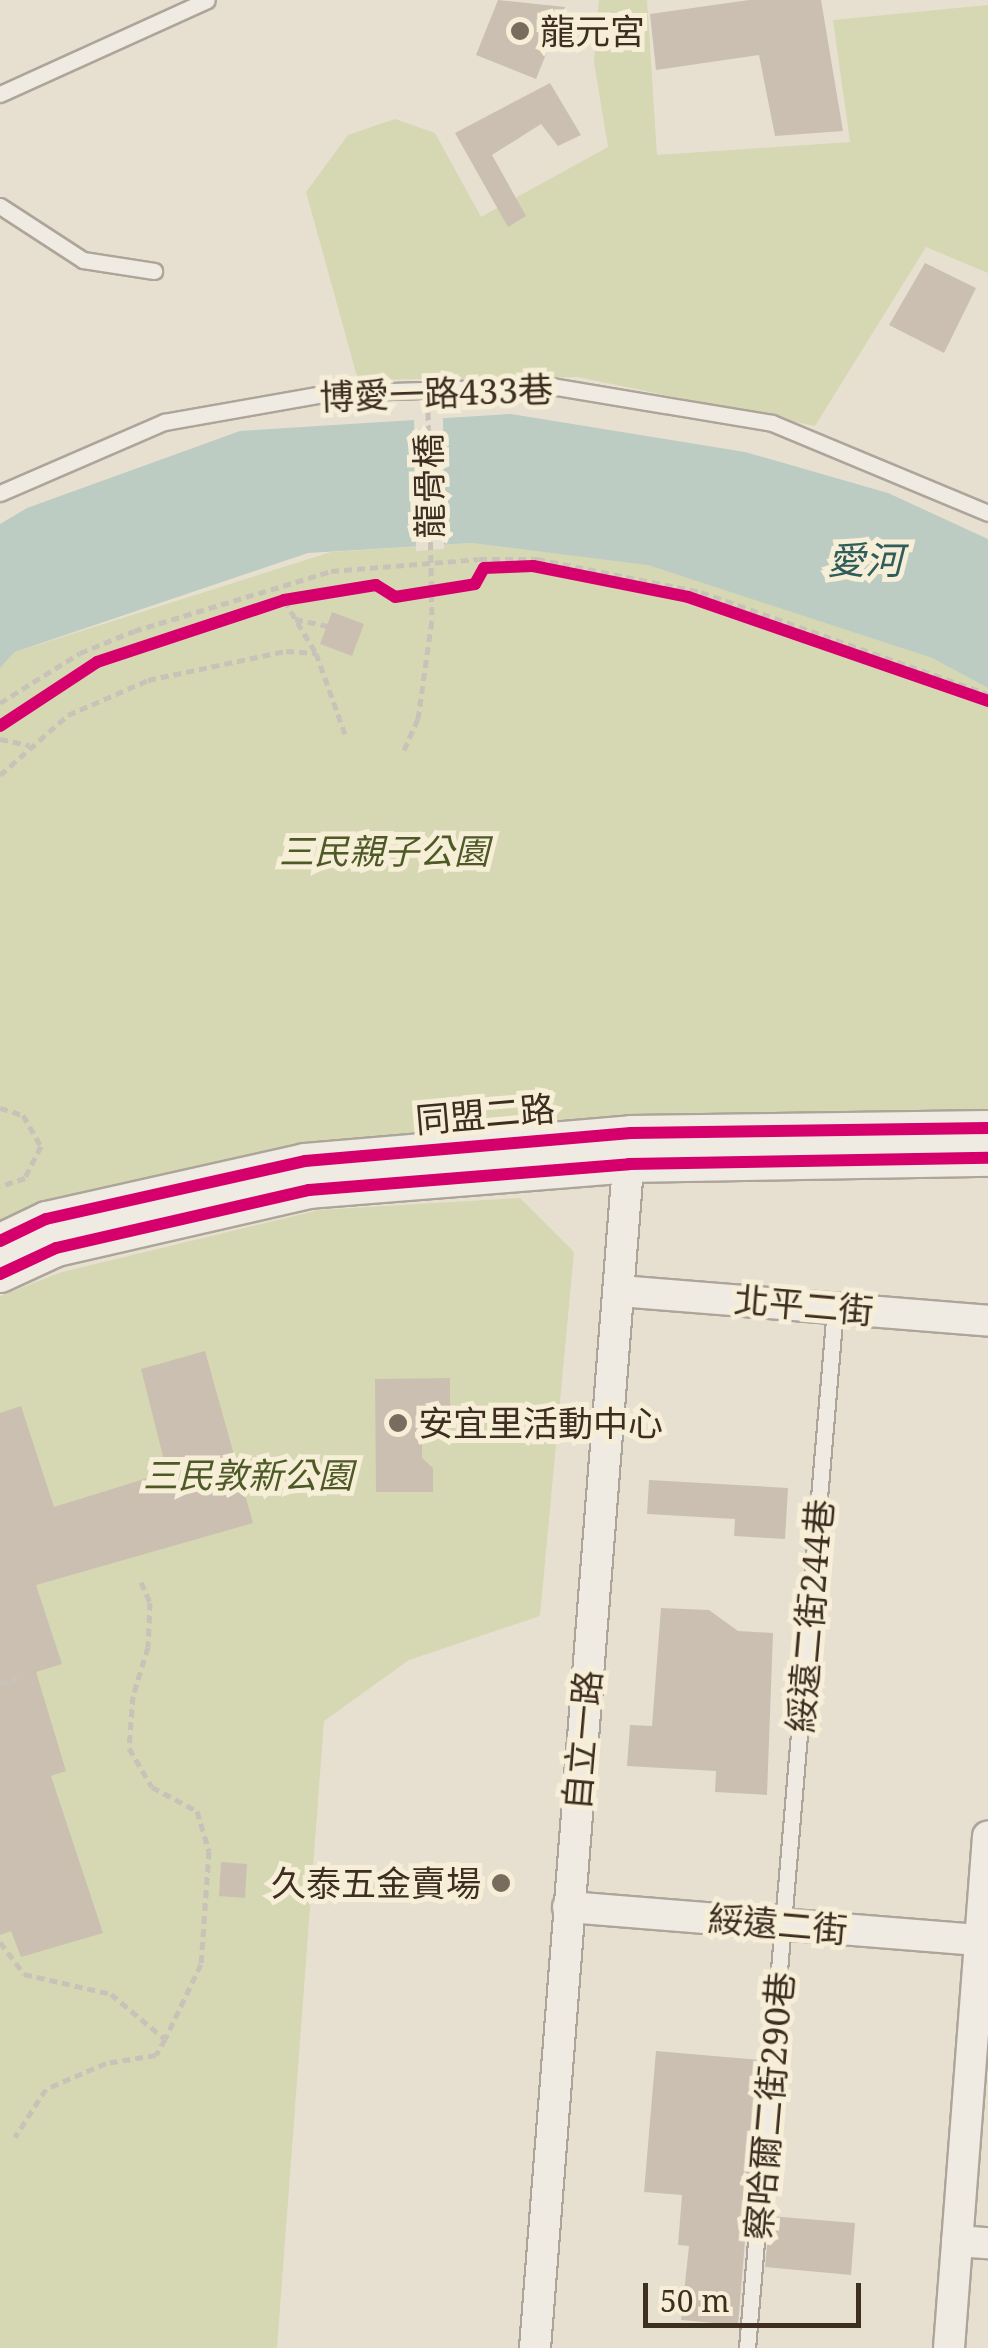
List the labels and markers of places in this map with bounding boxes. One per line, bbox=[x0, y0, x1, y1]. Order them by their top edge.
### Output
place label: 龍元宮 bbox=[540, 10, 645, 52]
marker: 龍元宮 bbox=[509, 20, 531, 42]
place label: 安宜里活動中心 bbox=[418, 1402, 663, 1444]
marker: 安宜里活動中心 bbox=[387, 1412, 409, 1434]
place label: 久泰五金賣場 bbox=[271, 1862, 481, 1904]
marker: 久泰五金賣場 bbox=[490, 1872, 512, 1894]

